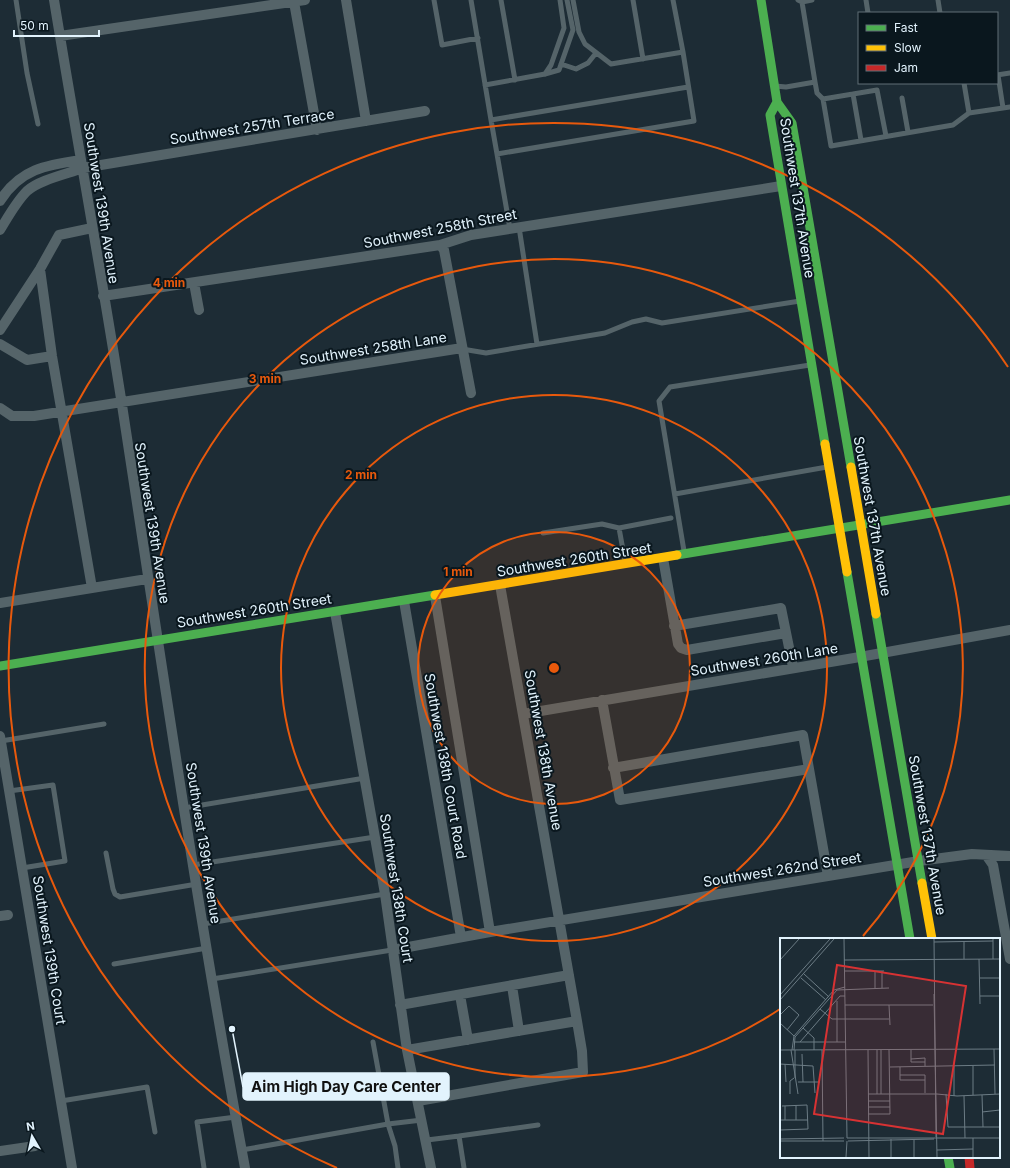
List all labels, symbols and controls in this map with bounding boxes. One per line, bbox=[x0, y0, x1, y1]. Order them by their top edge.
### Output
scale bar bbox=[14, 12, 99, 38]
legend bbox=[858, 12, 998, 84]
text: 50 m bbox=[20, 18, 49, 33]
text: Fast bbox=[894, 20, 918, 35]
text: Slow bbox=[894, 40, 922, 55]
text: Jam bbox=[894, 60, 918, 75]
street label: Southwest 257th Terrace bbox=[168, 105, 336, 147]
street label: Southwest 137th Avenue bbox=[777, 117, 819, 279]
street label: Southwest 139th Avenue bbox=[81, 121, 123, 285]
street label: Southwest 258th Street bbox=[362, 205, 518, 251]
text: 4 min bbox=[153, 275, 185, 290]
street label: Southwest 258th Lane bbox=[298, 328, 448, 368]
text: 3 min bbox=[249, 371, 281, 386]
street label: Southwest 137th Avenue bbox=[851, 435, 895, 597]
street label: Southwest 139th Avenue bbox=[132, 441, 174, 605]
text: 2 min bbox=[345, 467, 377, 482]
street label: Southwest 260th Street bbox=[495, 538, 653, 580]
text: 1 min bbox=[443, 564, 473, 579]
street label: Southwest 260th Street bbox=[175, 589, 333, 631]
street label: Southwest 260th Lane bbox=[689, 639, 839, 679]
centre of rings bbox=[547, 661, 561, 675]
street label: Southwest 138th Avenue bbox=[521, 668, 567, 832]
street label: Southwest 138th Court Road bbox=[421, 672, 471, 860]
street label: Southwest 137th Avenue bbox=[906, 754, 950, 916]
street label: Southwest 139th Avenue bbox=[183, 761, 225, 925]
street label: Southwest 138th Court bbox=[377, 812, 417, 964]
street label: Southwest 262nd Street bbox=[702, 848, 863, 890]
street label: Southwest 139th Court bbox=[30, 874, 70, 1026]
inset map bbox=[780, 938, 1000, 1158]
callout: Aim High Day Care Center bbox=[243, 1073, 449, 1100]
text: Aim High Day Care Center bbox=[251, 1077, 441, 1096]
north arrow bbox=[12, 1116, 52, 1156]
text: N bbox=[25, 1119, 36, 1134]

